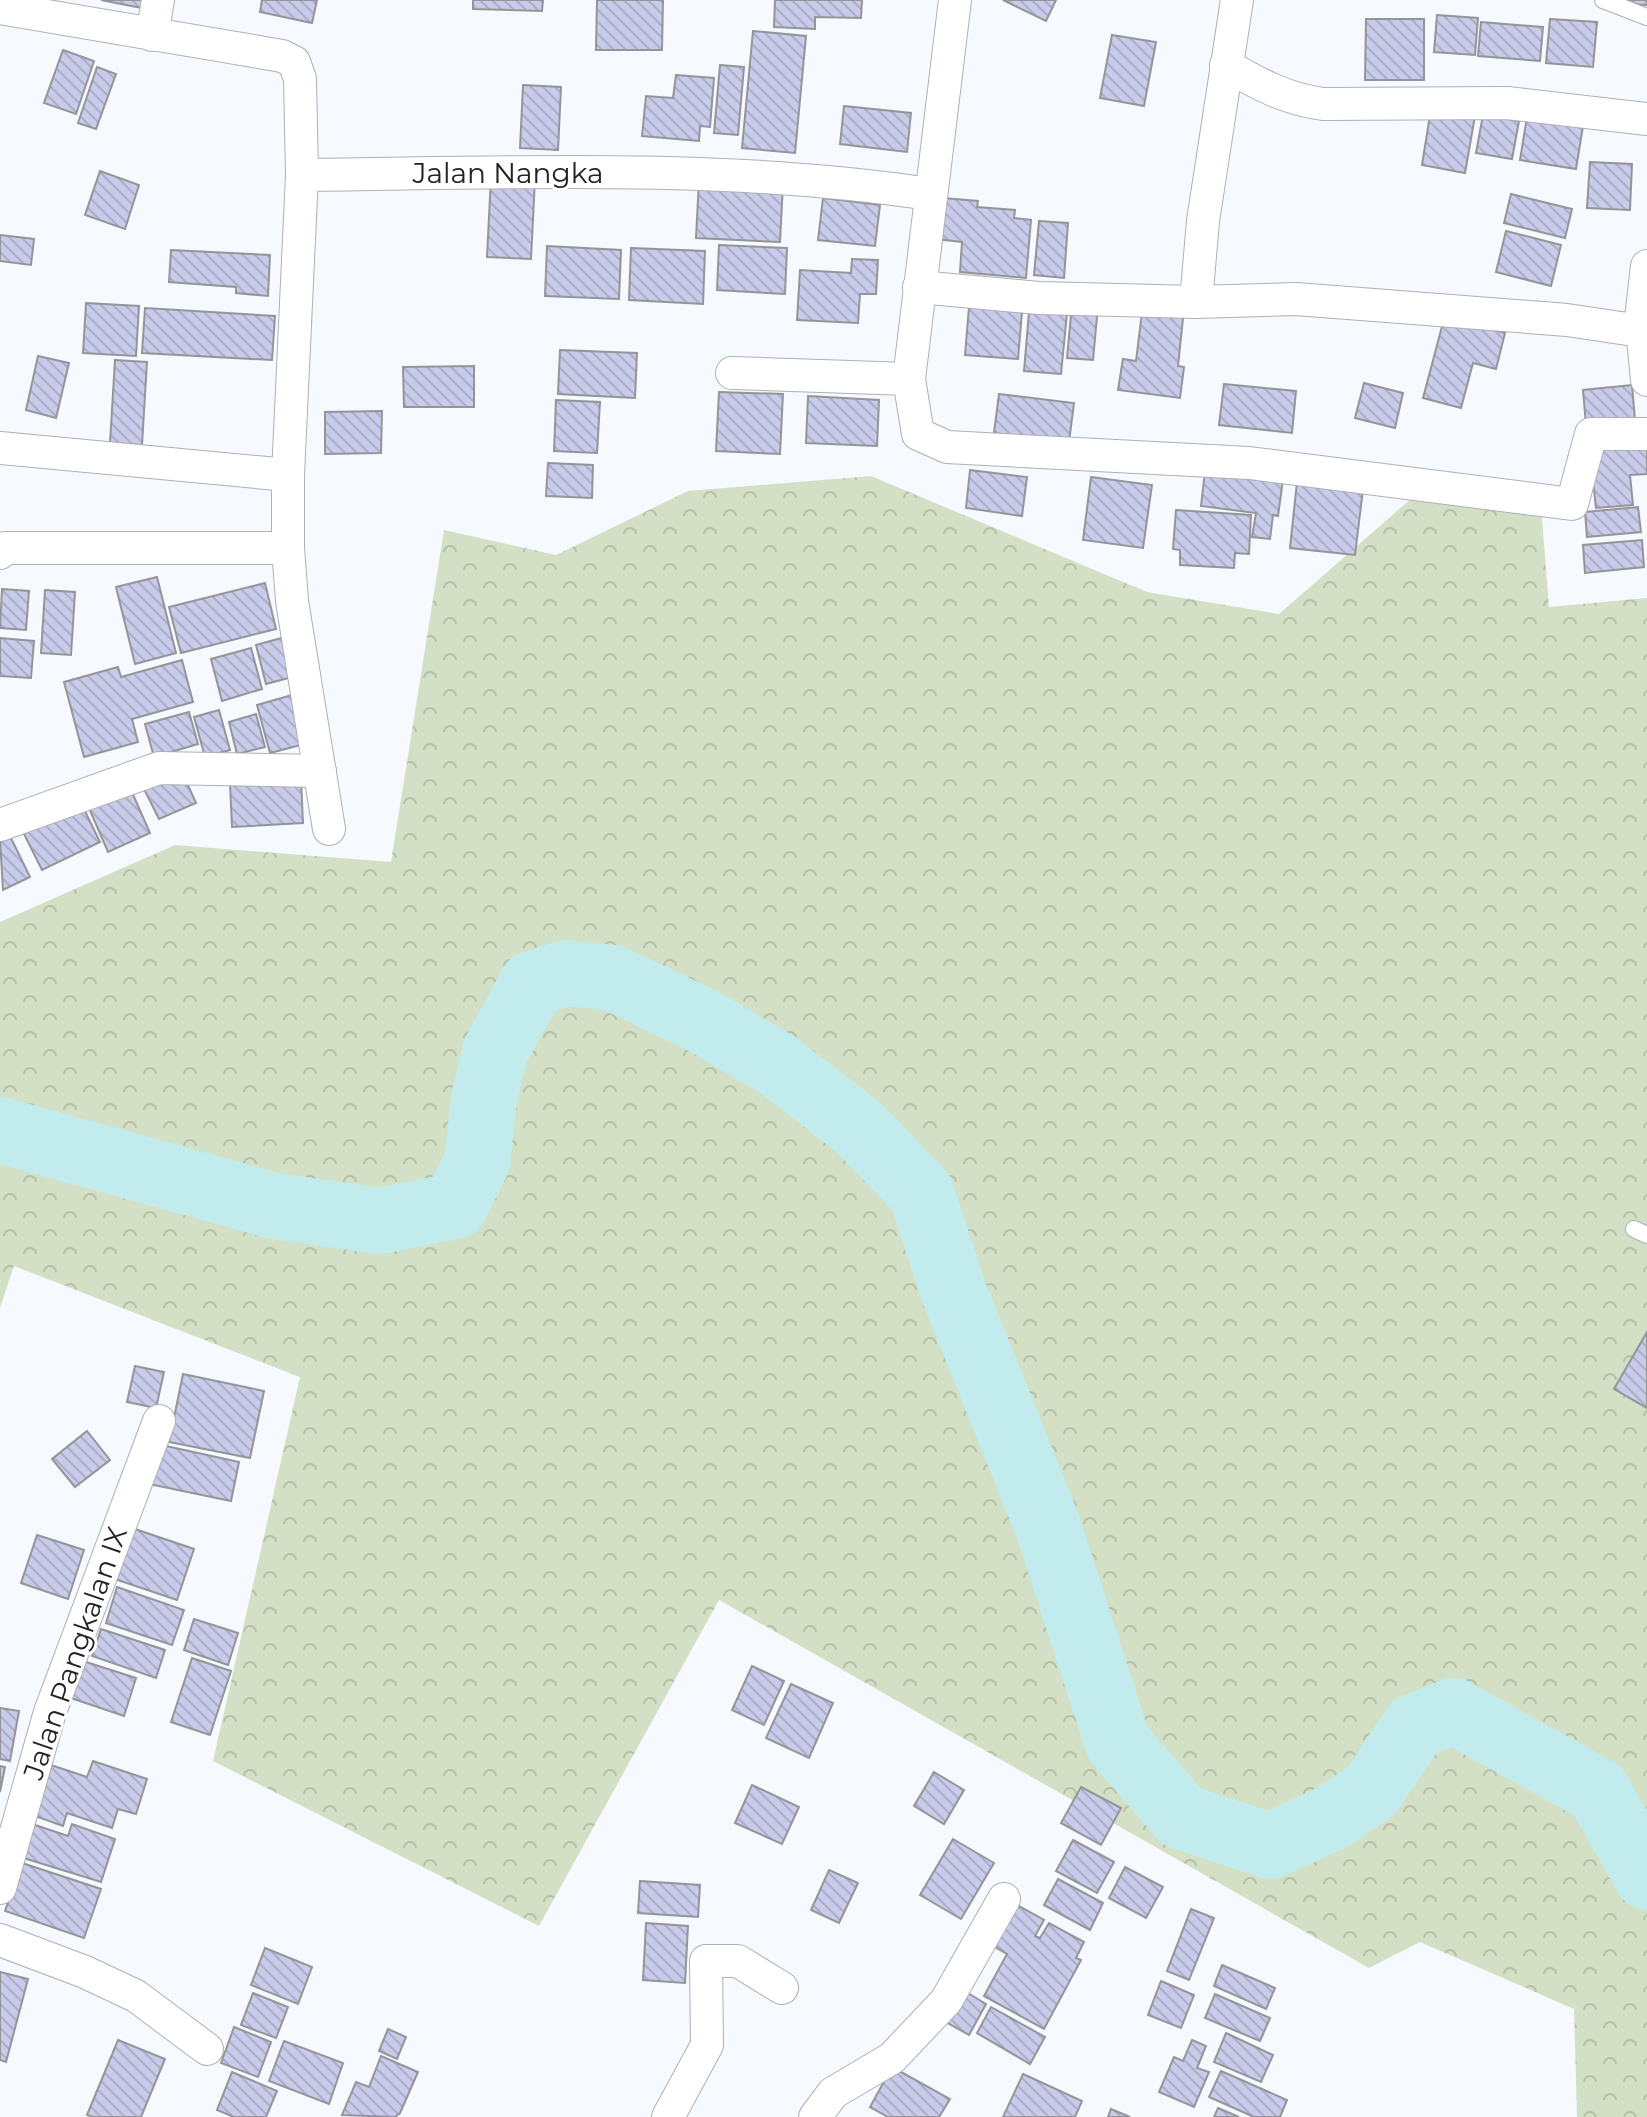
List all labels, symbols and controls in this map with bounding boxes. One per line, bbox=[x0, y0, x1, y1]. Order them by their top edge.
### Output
street label: Jalan Nangka bbox=[411, 156, 604, 190]
street label: Jalan Pangkalan IX bbox=[16, 1522, 134, 1785]

